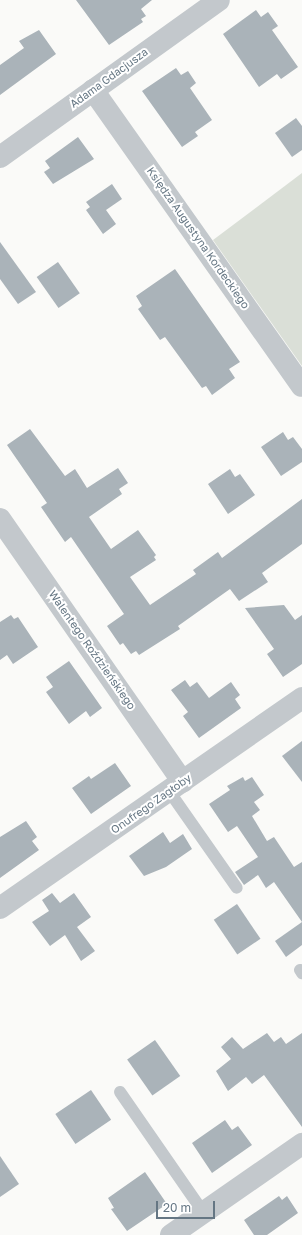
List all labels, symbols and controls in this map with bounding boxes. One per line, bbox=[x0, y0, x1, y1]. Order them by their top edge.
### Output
street label: Adama Gdacjusza bbox=[68, 45, 150, 111]
street label: Księdza Augustyna Kordeckiego bbox=[144, 165, 252, 311]
street label: Walentego Roździeńskiego bbox=[46, 588, 138, 712]
street label: Onufrego Zagłoby bbox=[108, 771, 194, 837]
scale bar bbox=[158, 1193, 217, 1219]
text: 20 m bbox=[163, 1200, 191, 1215]

